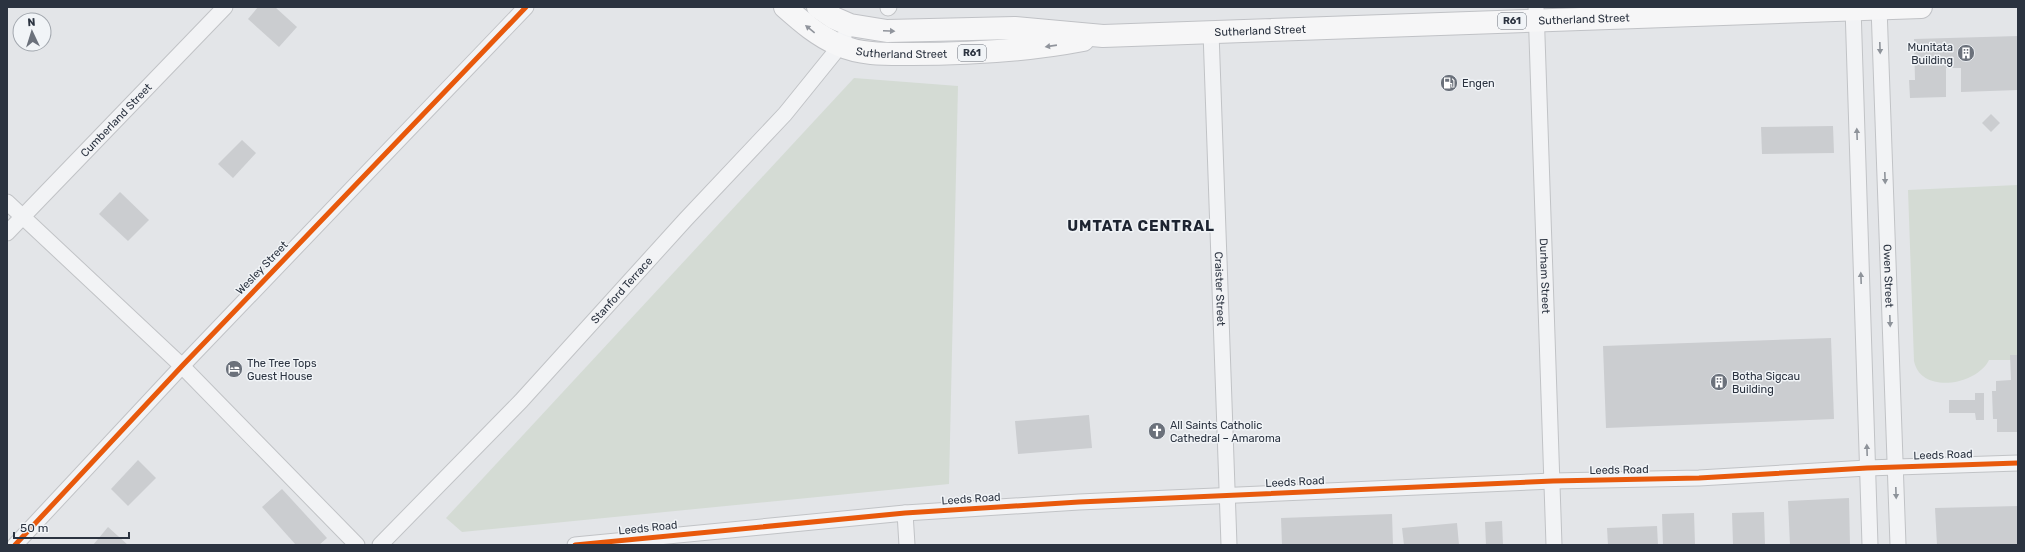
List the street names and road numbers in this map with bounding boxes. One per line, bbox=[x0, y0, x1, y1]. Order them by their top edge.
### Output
street label: Sutherland Street bbox=[1538, 11, 1631, 27]
road number: R61 bbox=[1498, 13, 1526, 29]
street label: Sutherland Street bbox=[1214, 22, 1307, 39]
street label: Sutherland Street bbox=[855, 44, 948, 61]
road number: R61 bbox=[958, 45, 986, 61]
street label: Cumberland Street bbox=[78, 80, 155, 159]
street label: Wesley Street bbox=[233, 238, 291, 297]
street label: Durham Street bbox=[1537, 238, 1553, 314]
street label: Owen Street bbox=[1881, 244, 1896, 308]
street label: Craister Street bbox=[1212, 251, 1228, 327]
street label: Stanford Terrace bbox=[588, 254, 655, 326]
street label: Leeds Road bbox=[1913, 447, 1973, 463]
street label: Leeds Road bbox=[1589, 463, 1649, 477]
street label: Leeds Road bbox=[1265, 474, 1325, 490]
street label: Leeds Road bbox=[941, 490, 1001, 508]
street label: Leeds Road bbox=[618, 518, 678, 538]

